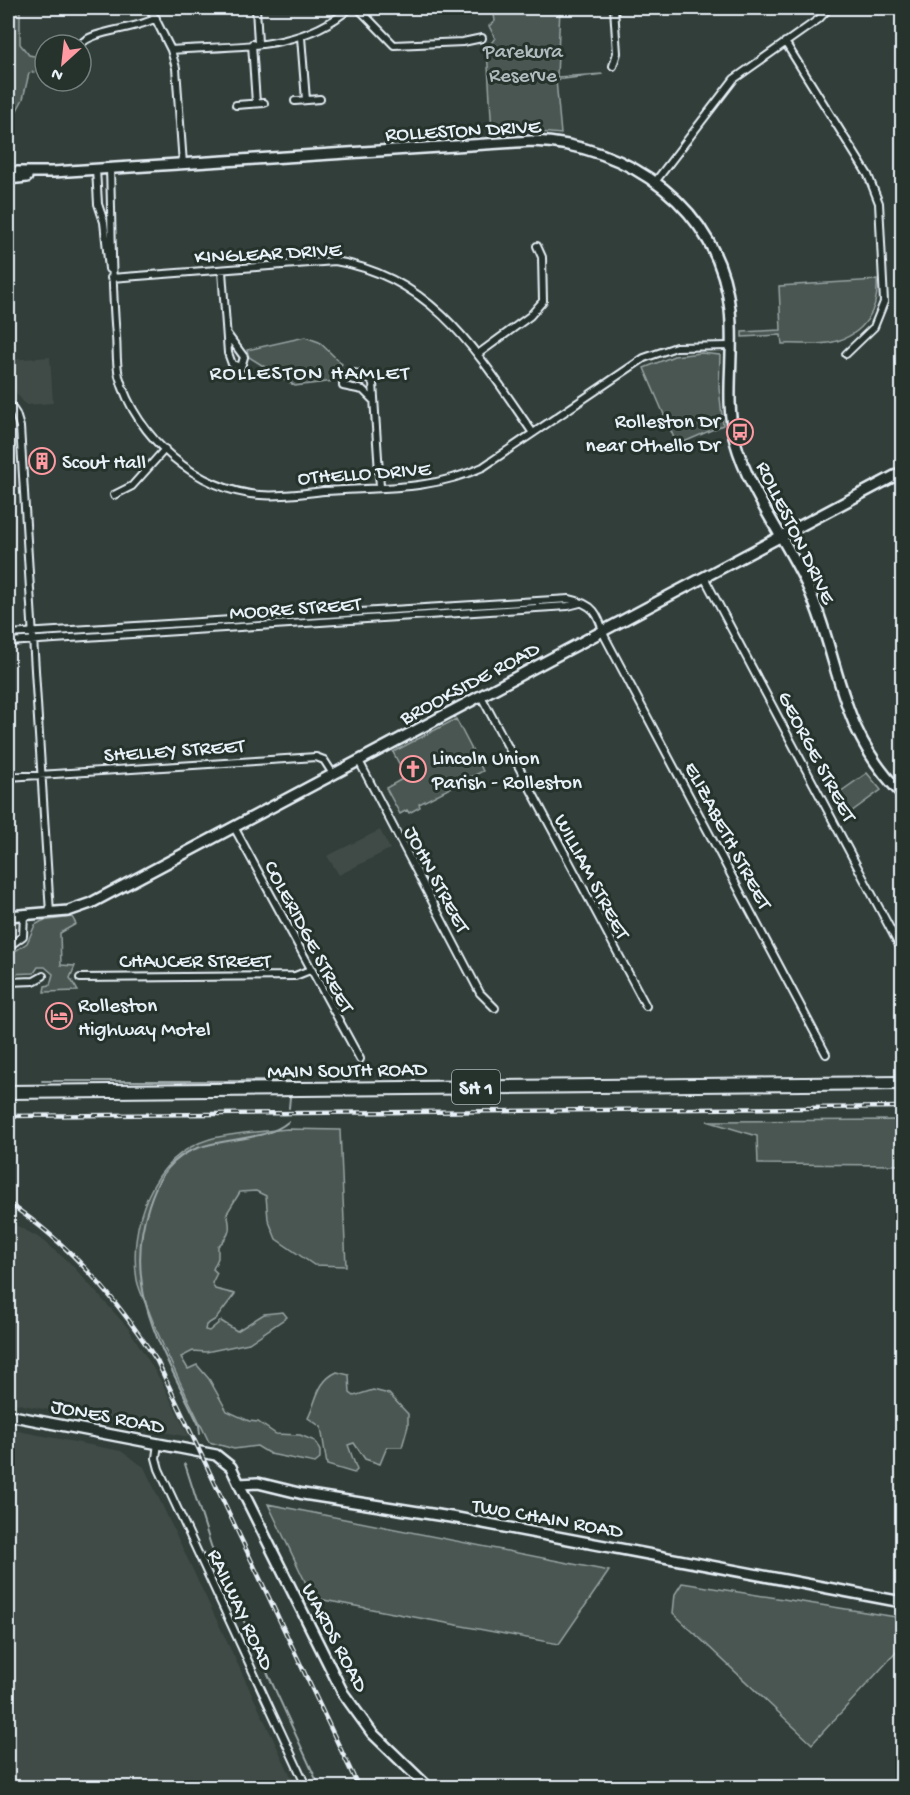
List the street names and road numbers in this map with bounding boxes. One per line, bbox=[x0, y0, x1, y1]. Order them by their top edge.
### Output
street label: ROLLESTON DRIVE bbox=[385, 116, 543, 149]
street label: KINGLEAR DRIVE bbox=[194, 239, 343, 272]
street label: OTHELLO DRIVE bbox=[297, 458, 433, 493]
street label: ROLLESTON DRIVE bbox=[748, 458, 840, 610]
street label: MOORE STREET bbox=[229, 593, 363, 628]
street label: BROOKSIDE ROAD bbox=[396, 638, 545, 733]
street label: GEORGE STREET bbox=[770, 688, 860, 828]
street label: SHELLEY STREET bbox=[103, 735, 246, 770]
street label: ELIZABETH STREET bbox=[676, 758, 776, 916]
street label: WILLIAM STREET bbox=[546, 811, 634, 945]
street label: JOHN STREET bbox=[396, 823, 474, 939]
street label: COLERIDGE STREET bbox=[256, 857, 358, 1019]
street label: CHAUCER STREET bbox=[119, 951, 272, 976]
street label: MAIN SOUTH ROAD bbox=[267, 1059, 428, 1086]
road number: SH 1 bbox=[452, 1070, 500, 1104]
street label: JONES ROAD bbox=[49, 1395, 166, 1442]
street label: TWO CHAIN ROAD bbox=[469, 1495, 625, 1546]
street label: RAILWAY ROAD bbox=[200, 1546, 278, 1675]
street label: WARDS ROAD bbox=[294, 1580, 372, 1697]

